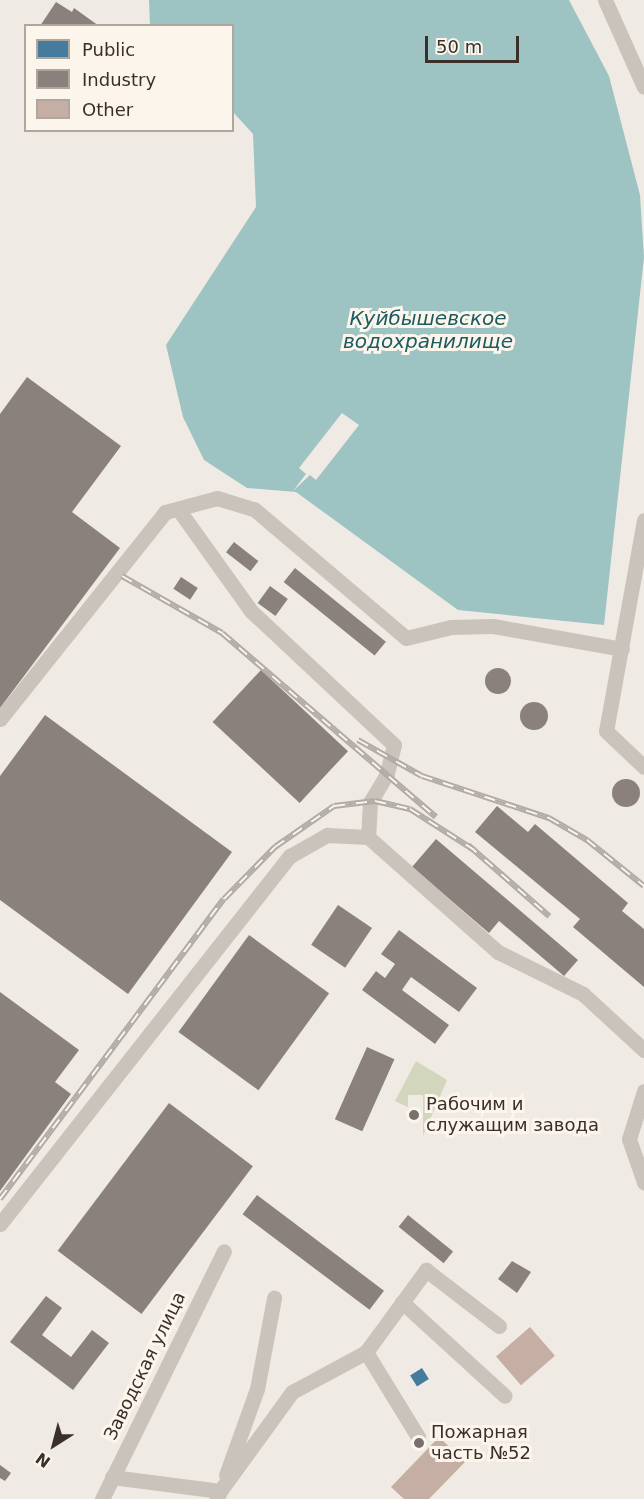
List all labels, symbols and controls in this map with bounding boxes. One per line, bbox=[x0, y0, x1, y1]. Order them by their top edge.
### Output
legend bbox=[24, 24, 234, 132]
scale bar bbox=[428, 24, 522, 62]
text: 50 m bbox=[436, 36, 482, 57]
text: Public bbox=[82, 39, 135, 60]
text: Industry bbox=[82, 69, 156, 90]
text: Other bbox=[82, 99, 133, 120]
water label: Куйбышевское водохранилище bbox=[343, 307, 513, 354]
place label: Рабочим и служащим завода bbox=[426, 1094, 599, 1136]
marker: Рабочим и служащим завода bbox=[407, 1108, 421, 1122]
street label: Заводская улица bbox=[100, 1288, 190, 1444]
north arrow bbox=[24, 1415, 84, 1475]
place label: Пожарная часть №52 bbox=[431, 1422, 531, 1464]
marker: Пожарная часть №52 bbox=[412, 1436, 426, 1450]
text: N bbox=[32, 1448, 54, 1472]

